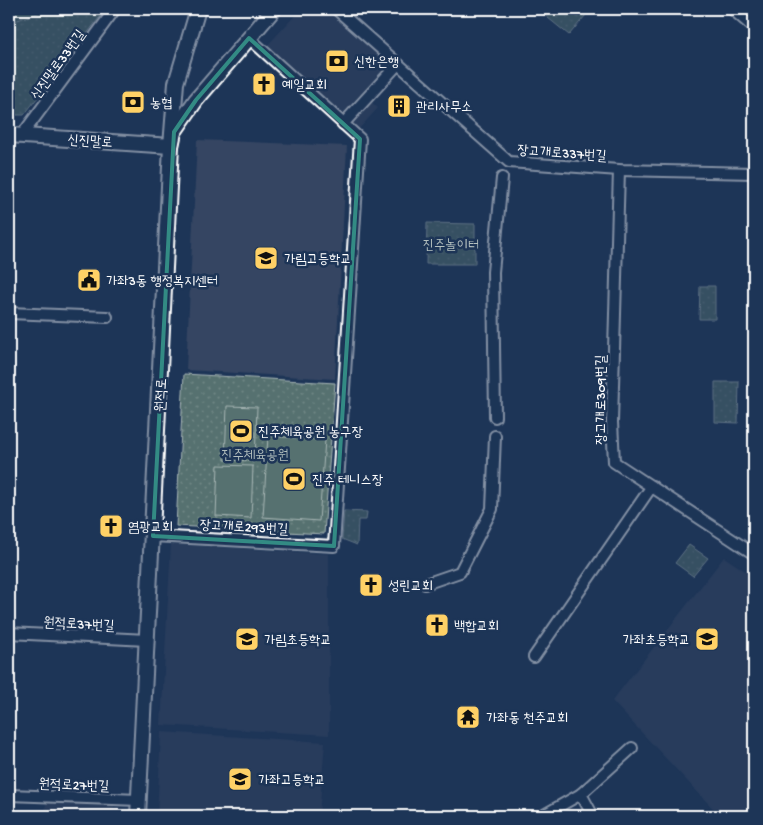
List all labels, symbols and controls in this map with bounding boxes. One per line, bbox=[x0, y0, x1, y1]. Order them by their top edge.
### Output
street label: 신진말로33번길 bbox=[28, 27, 90, 104]
bank icon: 신한은행 bbox=[324, 48, 350, 74]
place label: 신한은행 bbox=[354, 55, 399, 72]
church icon: 예일교회 bbox=[251, 71, 277, 97]
place label: 예일교회 bbox=[282, 78, 327, 95]
bank icon: 농협 bbox=[120, 89, 146, 115]
building icon: 관리사무소 bbox=[386, 93, 412, 119]
place label: 농협 bbox=[150, 96, 173, 113]
place label: 관리사무소 bbox=[416, 100, 472, 117]
street label: 신진말로 bbox=[67, 132, 113, 153]
street label: 장고개로337번길 bbox=[517, 143, 608, 166]
park label: 진주놀이터 bbox=[423, 238, 479, 255]
school or university icon: 가림고등학교 bbox=[253, 245, 279, 271]
place label: 가림고등학교 bbox=[284, 252, 352, 269]
public building icon: 가좌3동 행정복지센터 bbox=[76, 267, 102, 293]
place label: 가좌3동 행정복지센터 bbox=[106, 274, 218, 291]
street label: 장고개로309번길 bbox=[594, 354, 611, 445]
street label: 원적로 bbox=[153, 378, 172, 412]
sports icon: 진주체육공원 농구장 bbox=[228, 418, 254, 444]
place label: 진주체육공원 농구장 bbox=[258, 425, 363, 442]
park label: 진주체육공원 bbox=[221, 448, 289, 465]
sports icon: 진주 테니스장 bbox=[281, 466, 307, 492]
place label: 진주 테니스장 bbox=[312, 473, 384, 490]
church icon: 염광교회 bbox=[98, 513, 124, 539]
street label: 장고개로293번길 bbox=[199, 518, 289, 539]
place label: 염광교회 bbox=[128, 520, 173, 537]
church icon: 성린교회 bbox=[358, 572, 384, 598]
place label: 성린교회 bbox=[388, 579, 433, 596]
church icon: 백합교회 bbox=[424, 612, 450, 638]
street label: 원적로37번길 bbox=[43, 615, 115, 636]
place label: 백합교회 bbox=[454, 619, 499, 636]
school or university icon: 가림초등학교 bbox=[234, 626, 260, 652]
school or university icon: 가좌초등학교 bbox=[694, 626, 720, 652]
place label: 가림초등학교 bbox=[264, 633, 332, 650]
place label: 가좌초등학교 bbox=[622, 633, 690, 650]
temple icon: 가좌동 천주교회 bbox=[455, 704, 481, 730]
place label: 가좌동 천주교회 bbox=[486, 711, 568, 728]
school or university icon: 가좌고등학교 bbox=[227, 766, 253, 792]
place label: 가좌고등학교 bbox=[258, 773, 326, 790]
street label: 원적로27번길 bbox=[38, 777, 110, 796]

